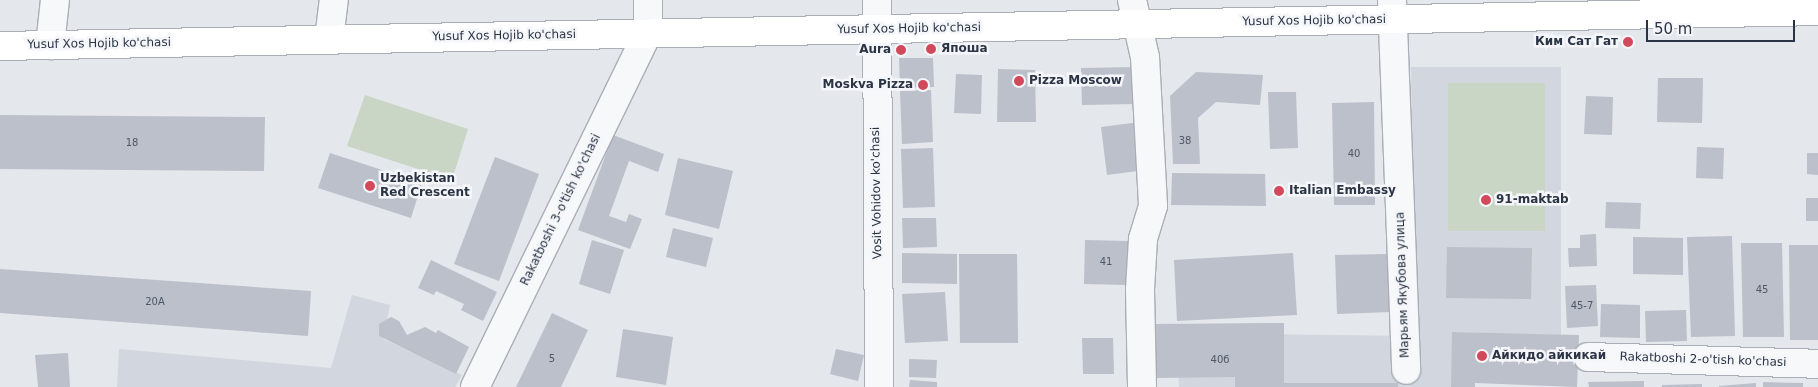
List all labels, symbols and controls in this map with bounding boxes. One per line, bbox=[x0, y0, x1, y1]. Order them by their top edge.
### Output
scale bar bbox=[1648, 10, 1797, 42]
street label: Yusuf Xos Hojib ko'chasi bbox=[1242, 13, 1386, 29]
text: 50 m bbox=[1654, 20, 1692, 38]
street label: Yusuf Xos Hojib ko'chasi bbox=[837, 21, 981, 37]
street label: Yusuf Xos Hojib ko'chasi bbox=[432, 28, 576, 44]
place label: Ким Сат Гат bbox=[1535, 35, 1618, 49]
street label: Yusuf Xos Hojib ko'chasi bbox=[27, 36, 171, 52]
marker: Ким Сат Гат bbox=[1622, 36, 1634, 48]
place label: Япоша bbox=[941, 42, 988, 56]
place label: Aura bbox=[859, 43, 891, 57]
marker: Япоша bbox=[925, 43, 937, 55]
marker: Aura bbox=[895, 44, 907, 56]
place label: Pizza Moscow bbox=[1029, 74, 1122, 88]
marker: Pizza Moscow bbox=[1013, 75, 1025, 87]
place label: Moskva Pizza bbox=[823, 78, 913, 92]
marker: Moskva Pizza bbox=[917, 79, 929, 91]
street label: Vosit Vohidov ko'chasi bbox=[869, 127, 885, 259]
street label: Rakatboshi 3-o'tish ko'chasi bbox=[518, 132, 604, 288]
house number: 38 bbox=[1179, 135, 1191, 147]
house number: 18 bbox=[126, 137, 138, 149]
house number: 40 bbox=[1348, 148, 1360, 160]
place label: Uzbekistan Red Crescent bbox=[380, 172, 470, 200]
marker: Uzbekistan Red Crescent bbox=[364, 180, 376, 192]
place label: Italian Embassy bbox=[1289, 184, 1396, 198]
marker: Italian Embassy bbox=[1273, 185, 1285, 197]
place label: 91-maktab bbox=[1496, 193, 1569, 207]
marker: 91-maktab bbox=[1480, 194, 1492, 206]
street label: Марьям Якубова улица bbox=[1393, 212, 1413, 358]
house number: 41 bbox=[1100, 256, 1112, 268]
house number: 45 bbox=[1756, 284, 1768, 296]
house number: 20А bbox=[145, 296, 165, 308]
house number: 45-7 bbox=[1571, 300, 1593, 312]
place label: Айкидо айкикай bbox=[1492, 349, 1606, 363]
marker: Айкидо айкикай bbox=[1476, 350, 1488, 362]
street label: Rakatboshi 2-o'tish ko'chasi bbox=[1619, 350, 1787, 370]
house number: 5 bbox=[549, 353, 555, 365]
house number: 40б bbox=[1211, 354, 1229, 366]

